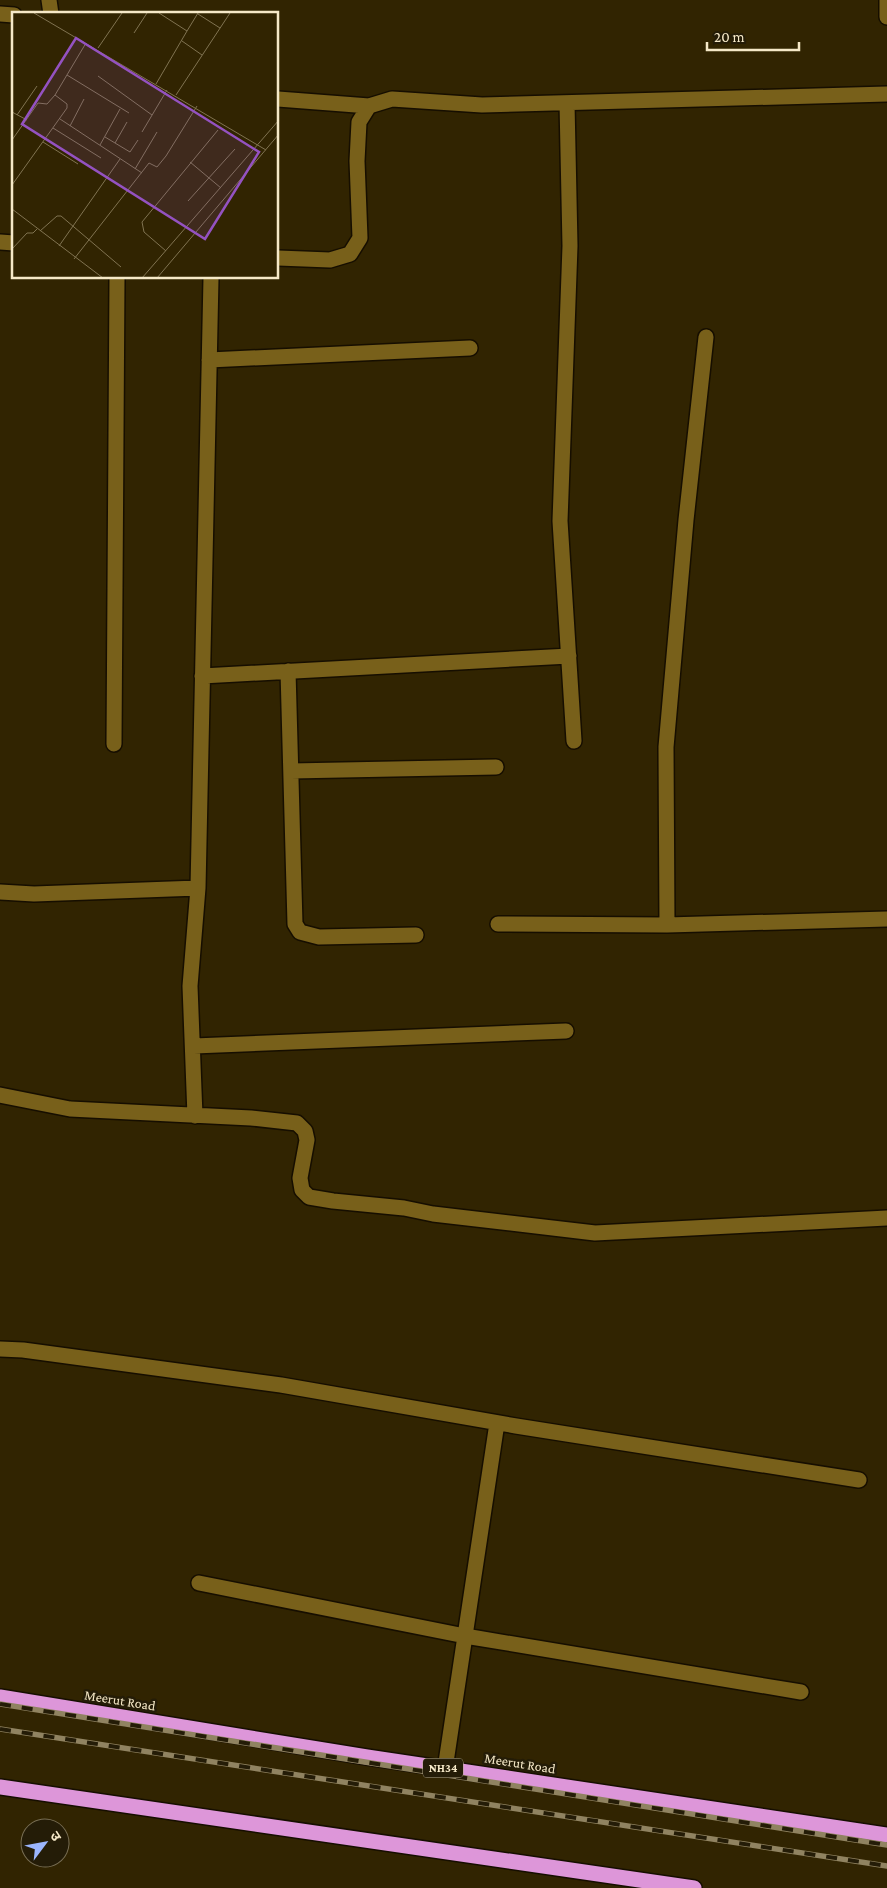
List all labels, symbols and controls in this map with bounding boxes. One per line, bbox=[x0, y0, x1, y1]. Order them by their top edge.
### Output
inset map bbox=[12, 12, 279, 279]
scale bar bbox=[707, 20, 800, 52]
text: 20 m bbox=[714, 29, 745, 45]
street label: Meerut Road bbox=[83, 1686, 157, 1714]
street label: Meerut Road bbox=[483, 1749, 557, 1777]
road number: NH34 bbox=[423, 1759, 463, 1778]
north arrow bbox=[20, 1818, 70, 1868]
text: उ bbox=[47, 1828, 65, 1845]

